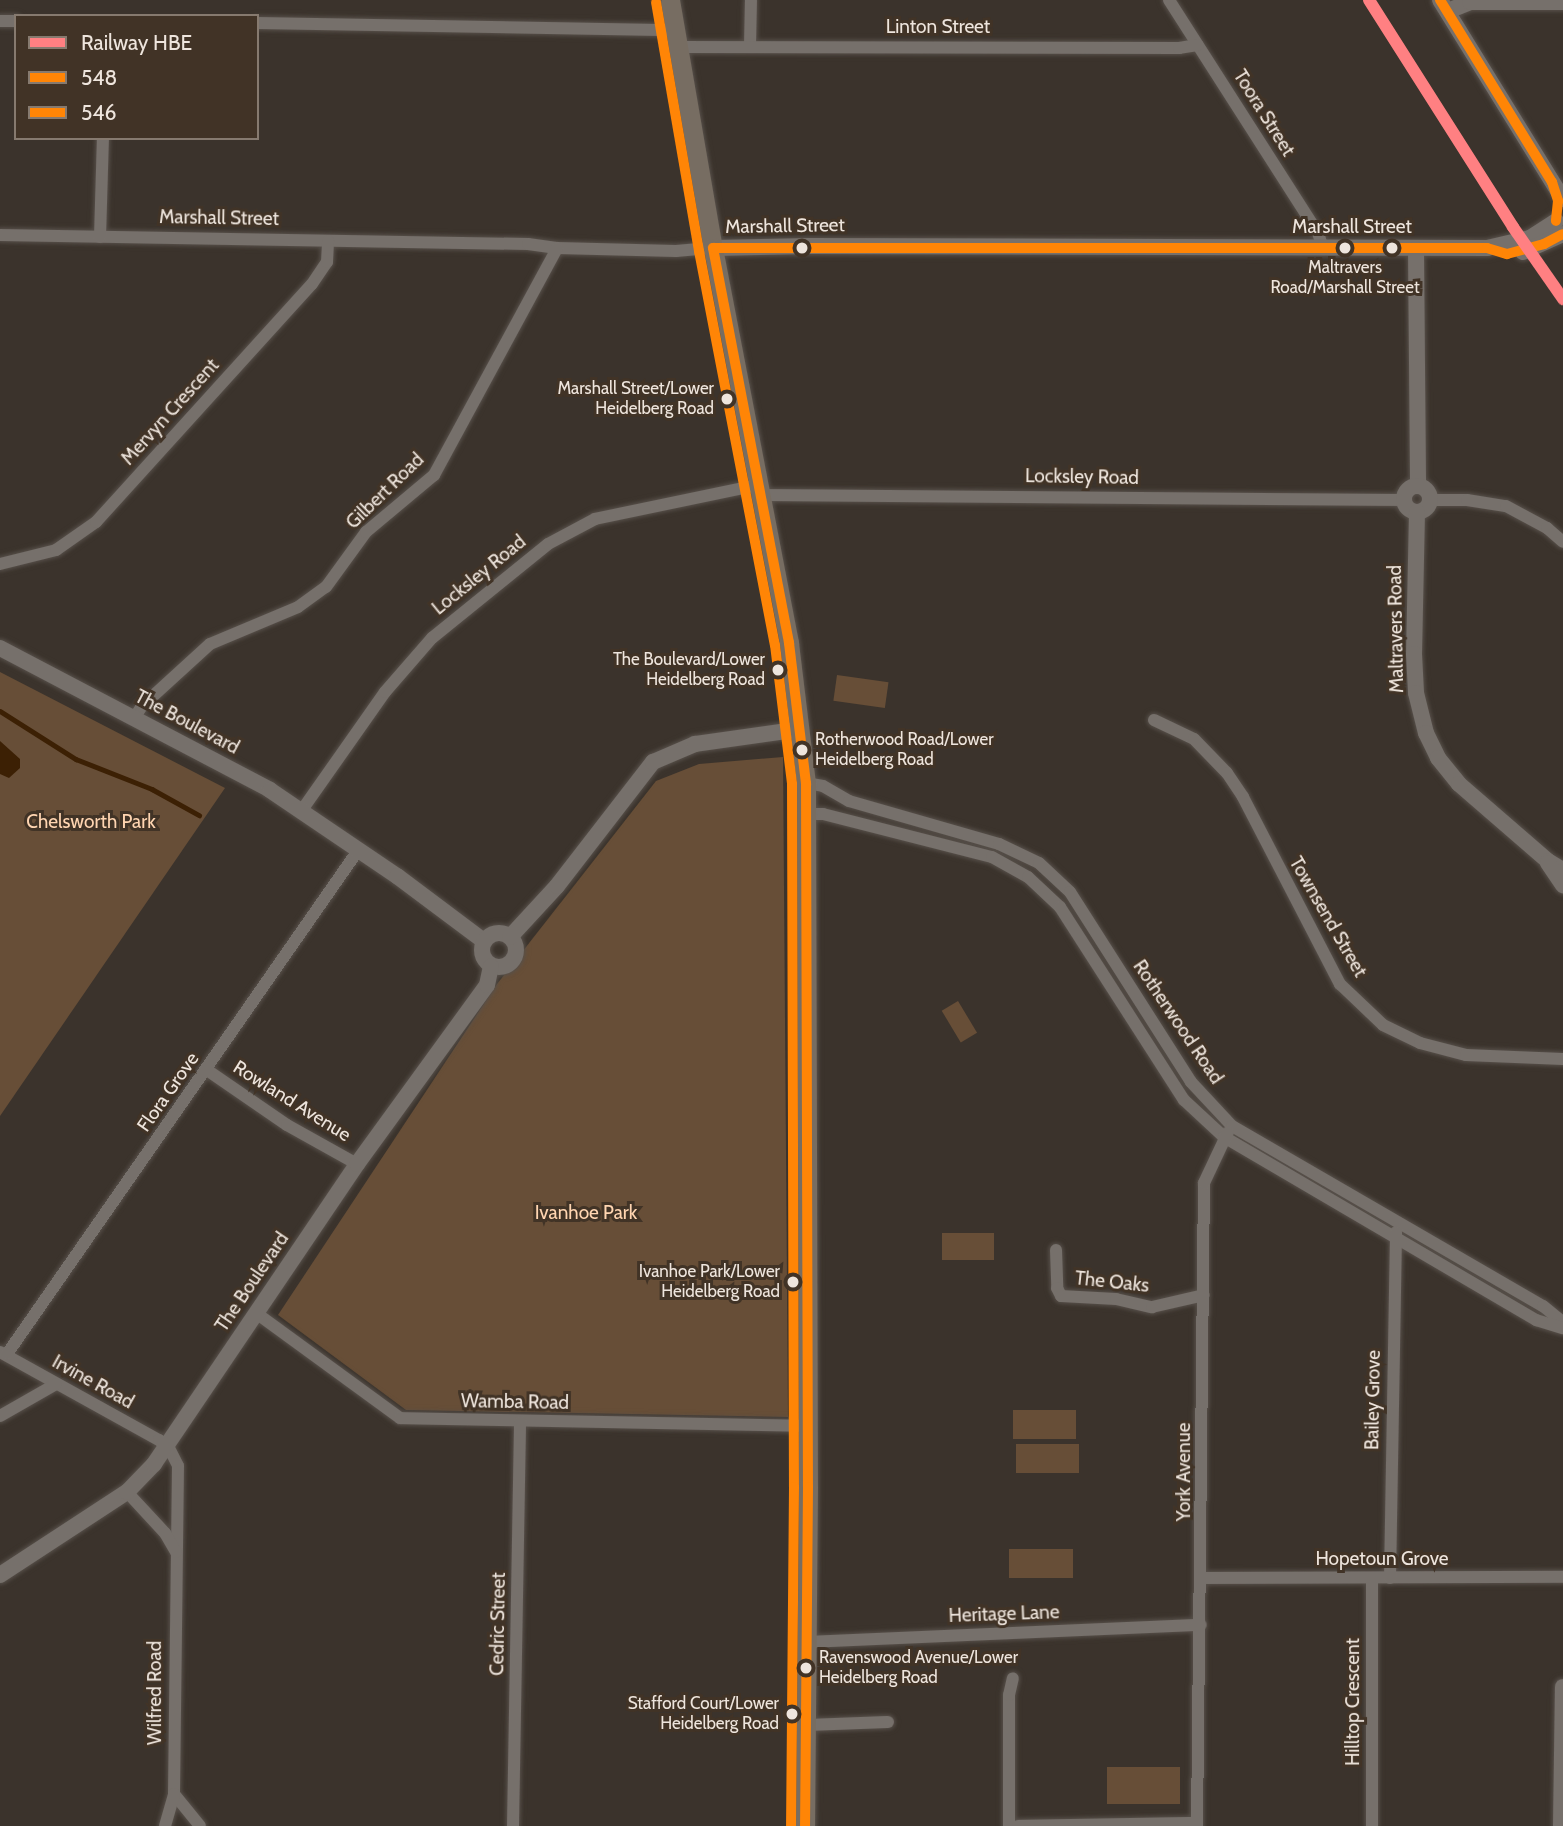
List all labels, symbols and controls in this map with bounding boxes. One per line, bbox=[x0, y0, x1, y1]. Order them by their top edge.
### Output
legend bbox=[14, 14, 259, 140]
street label: Linton Street bbox=[886, 16, 990, 38]
text: Railway HBE bbox=[81, 30, 192, 55]
text: 548 bbox=[81, 65, 117, 90]
street label: Toora Street bbox=[1228, 66, 1300, 160]
text: 546 bbox=[81, 100, 116, 125]
street label: Marshall Street bbox=[159, 206, 279, 230]
street label: Marshall Street bbox=[725, 214, 845, 238]
street label: Marshall Street bbox=[1292, 216, 1412, 238]
unlabelled marker bbox=[795, 241, 809, 255]
marker: Maltravers Road/Marshall Street bbox=[1338, 241, 1352, 255]
unlabelled marker bbox=[1385, 241, 1399, 255]
place label: Maltravers Road/Marshall Street bbox=[1270, 258, 1420, 298]
street label: Mervyn Crescent bbox=[116, 354, 224, 470]
place label: Marshall Street/Lower Heidelberg Road bbox=[557, 379, 714, 419]
marker: Marshall Street/Lower Heidelberg Road bbox=[720, 392, 734, 406]
street label: Gilbert Road bbox=[341, 448, 429, 534]
street label: Locksley Road bbox=[1025, 465, 1139, 489]
street label: Locksley Road bbox=[428, 530, 530, 620]
street label: Maltravers Road bbox=[1383, 565, 1409, 693]
place label: The Boulevard/Lower Heidelberg Road bbox=[613, 650, 765, 690]
marker: The Boulevard/Lower Heidelberg Road bbox=[771, 663, 785, 677]
street label: The Boulevard bbox=[131, 685, 243, 759]
place label: Rotherwood Road/Lower Heidelberg Road bbox=[815, 730, 994, 770]
marker: Rotherwood Road/Lower Heidelberg Road bbox=[795, 743, 809, 757]
park label: Chelsworth Park bbox=[26, 811, 156, 833]
street label: Townsend Street bbox=[1284, 853, 1372, 981]
street label: Rotherwood Road bbox=[1128, 956, 1228, 1088]
street label: Flora Grove bbox=[132, 1048, 204, 1136]
street label: Rowland Avenue bbox=[229, 1056, 355, 1146]
park label: Ivanhoe Park bbox=[535, 1202, 637, 1224]
street label: The Boulevard bbox=[210, 1228, 294, 1336]
place label: Ivanhoe Park/Lower Heidelberg Road bbox=[639, 1262, 780, 1302]
street label: The Oaks bbox=[1074, 1267, 1150, 1297]
marker: Ivanhoe Park/Lower Heidelberg Road bbox=[786, 1275, 800, 1289]
street label: Irvine Road bbox=[48, 1350, 138, 1414]
street label: Bailey Grove bbox=[1361, 1350, 1385, 1450]
street label: Wamba Road bbox=[461, 1390, 569, 1414]
street label: York Avenue bbox=[1173, 1423, 1195, 1521]
street label: Hopetoun Grove bbox=[1315, 1548, 1449, 1570]
street label: Cedric Street bbox=[486, 1572, 510, 1676]
street label: Heritage Lane bbox=[948, 1601, 1060, 1627]
street label: Hilltop Crescent bbox=[1342, 1638, 1364, 1766]
street label: Wilfred Road bbox=[144, 1641, 166, 1745]
place label: Ravenswood Avenue/Lower Heidelberg Road bbox=[819, 1648, 1018, 1688]
marker: Ravenswood Avenue/Lower Heidelberg Road bbox=[799, 1661, 813, 1675]
place label: Stafford Court/Lower Heidelberg Road bbox=[628, 1694, 779, 1734]
marker: Stafford Court/Lower Heidelberg Road bbox=[785, 1707, 799, 1721]

